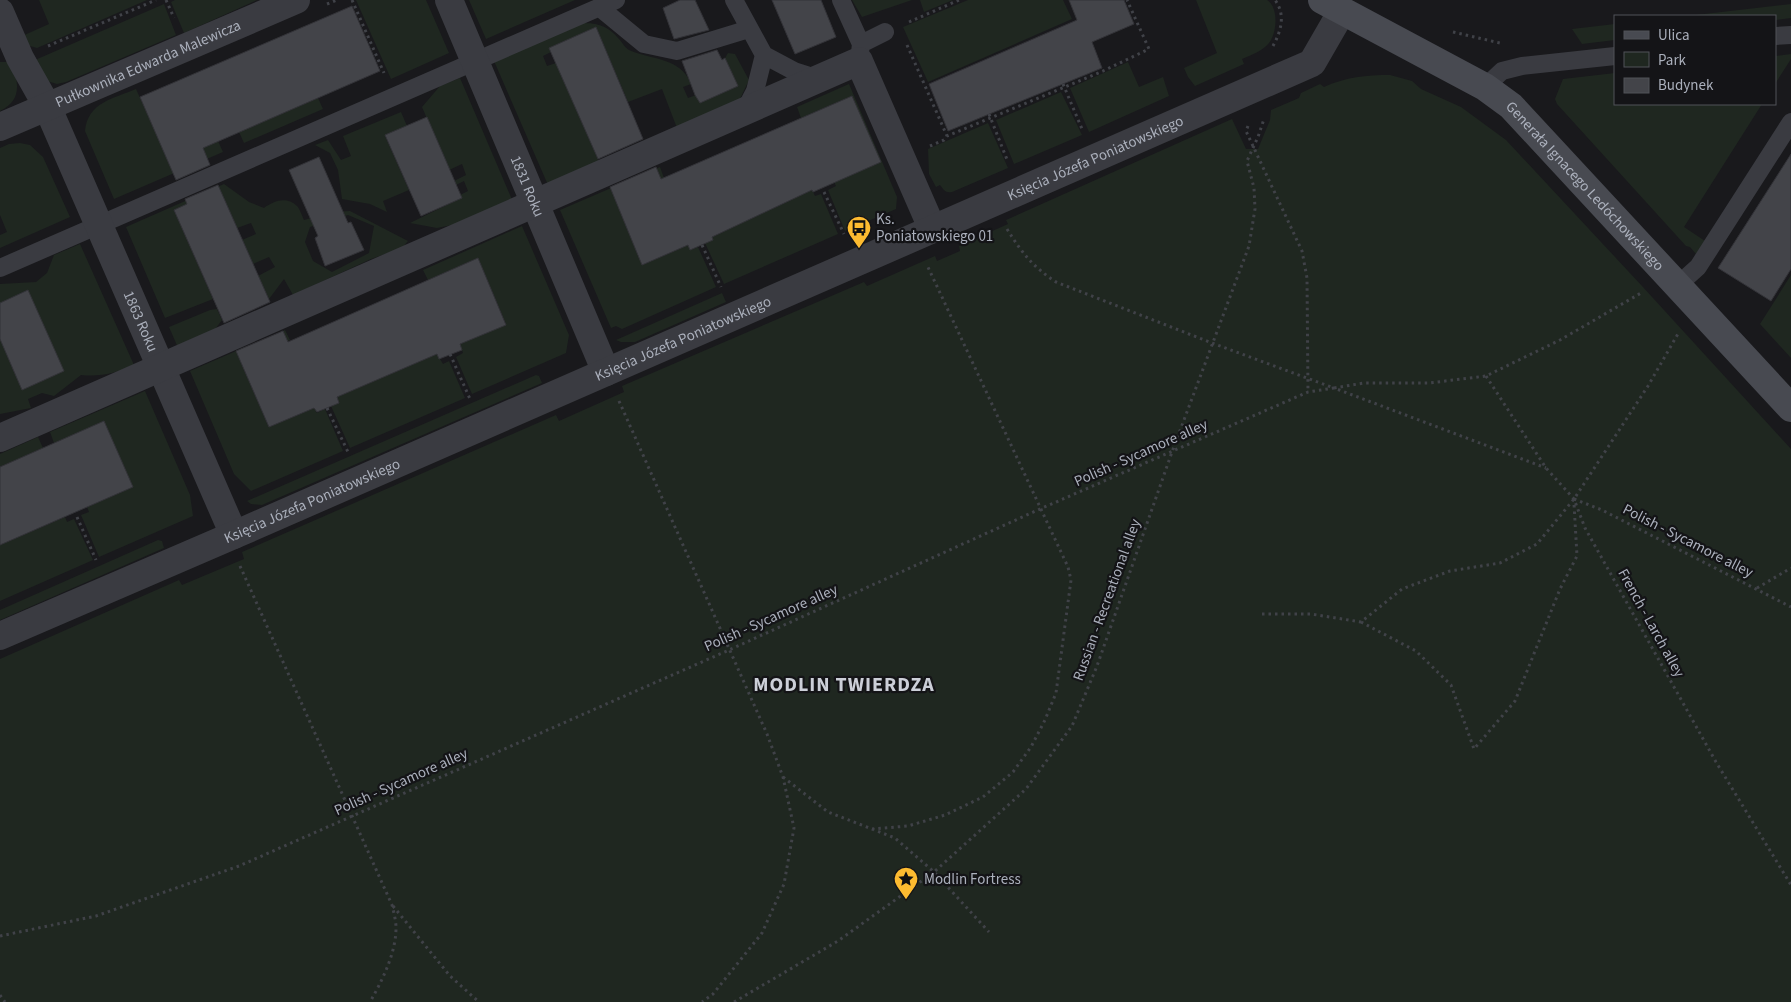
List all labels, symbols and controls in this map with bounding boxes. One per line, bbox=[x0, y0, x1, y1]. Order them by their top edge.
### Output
street label: Pułkownika Edwarda Malewicza bbox=[52, 14, 244, 113]
legend bbox=[1614, 15, 1776, 105]
text: Ulica bbox=[1658, 25, 1689, 46]
text: Park bbox=[1658, 50, 1687, 71]
text: Budynek bbox=[1658, 75, 1714, 96]
street label: Generała Ignacego Ledóchowskiego bbox=[1501, 96, 1669, 275]
street label: Księcia Józefa Poniatowskiego bbox=[1004, 110, 1187, 206]
street label: 1831 Roku bbox=[505, 152, 550, 220]
place label: Ks. Poniatowskiego 01 bbox=[876, 209, 993, 247]
bus stop icon: Ks. Poniatowskiego 01 bbox=[846, 215, 872, 249]
street label: 1863 Roku bbox=[118, 287, 163, 355]
street label: Księcia Józefa Poniatowskiego bbox=[592, 291, 774, 386]
street label: Polish - Sycamore alley bbox=[1071, 414, 1211, 492]
street label: Księcia Józefa Poniatowskiego bbox=[221, 453, 403, 549]
street label: Polish - Sycamore alley bbox=[1619, 499, 1757, 583]
street label: Russian - Recreational alley bbox=[1068, 516, 1146, 684]
street label: French - Larch alley bbox=[1612, 565, 1690, 681]
street label: Polish - Sycamore alley bbox=[701, 579, 841, 657]
district label: MODLIN TWIERDZA bbox=[753, 671, 935, 699]
street label: Polish - Sycamore alley bbox=[331, 743, 471, 821]
place icon: Modlin Fortress bbox=[893, 866, 919, 900]
place label: Modlin Fortress bbox=[924, 869, 1021, 890]

